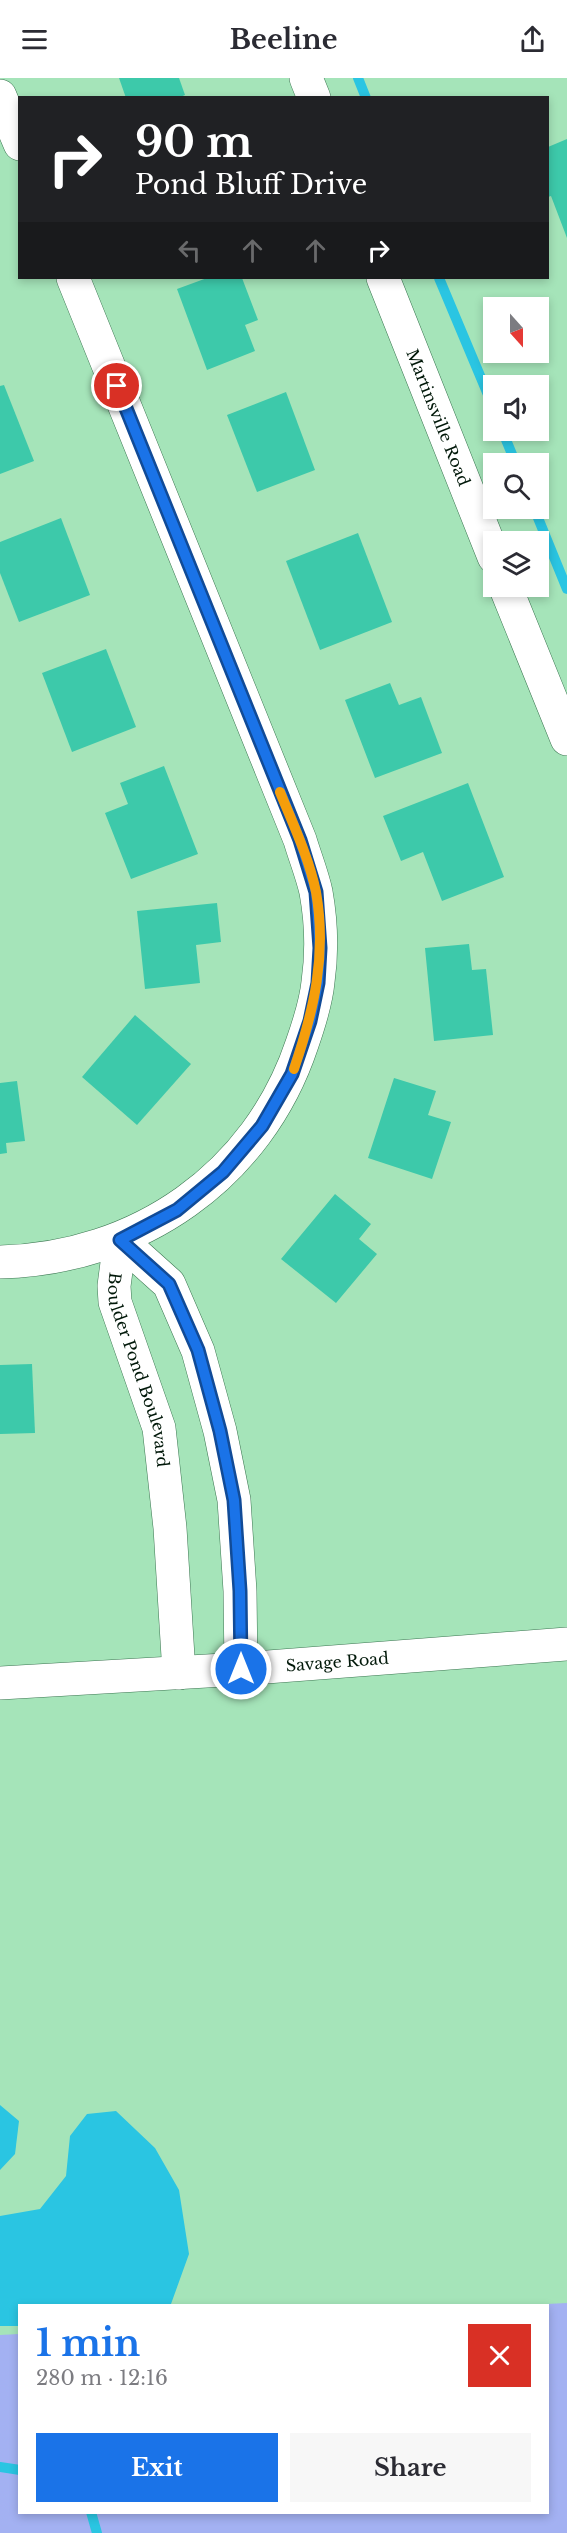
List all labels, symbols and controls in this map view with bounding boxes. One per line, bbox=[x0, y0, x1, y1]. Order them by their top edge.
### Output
icon: menu bbox=[18, 23, 51, 56]
text: Beeline bbox=[230, 23, 337, 56]
icon: share bbox=[516, 23, 549, 56]
text: 90 m bbox=[135, 116, 253, 168]
icon: right bbox=[36, 120, 114, 198]
text: Pond Bluff Drive bbox=[135, 168, 367, 201]
icon: left bbox=[173, 234, 206, 267]
icon: ahead bbox=[236, 234, 269, 267]
icon: ahead bbox=[299, 234, 332, 267]
icon: right bbox=[362, 234, 395, 267]
north arrow bbox=[483, 297, 549, 363]
map controls bbox=[483, 297, 549, 597]
street label: Martinsville Road bbox=[402, 346, 475, 489]
pin bbox=[91, 360, 142, 411]
icon: arrive bbox=[100, 369, 133, 402]
button: sound bbox=[483, 375, 549, 441]
button: search bbox=[483, 453, 549, 519]
button: layers bbox=[483, 531, 549, 597]
street label: Boulder Pond Boulevard bbox=[104, 1271, 173, 1468]
position arrow bbox=[209, 1637, 273, 1701]
street label: Savage Road bbox=[285, 1648, 390, 1676]
text: 1 min bbox=[36, 2321, 140, 2366]
button: close bbox=[468, 2324, 531, 2387]
text: 280 m · 12:16 bbox=[36, 2366, 168, 2390]
button: Exit bbox=[36, 2433, 278, 2502]
button: Share bbox=[290, 2433, 531, 2502]

